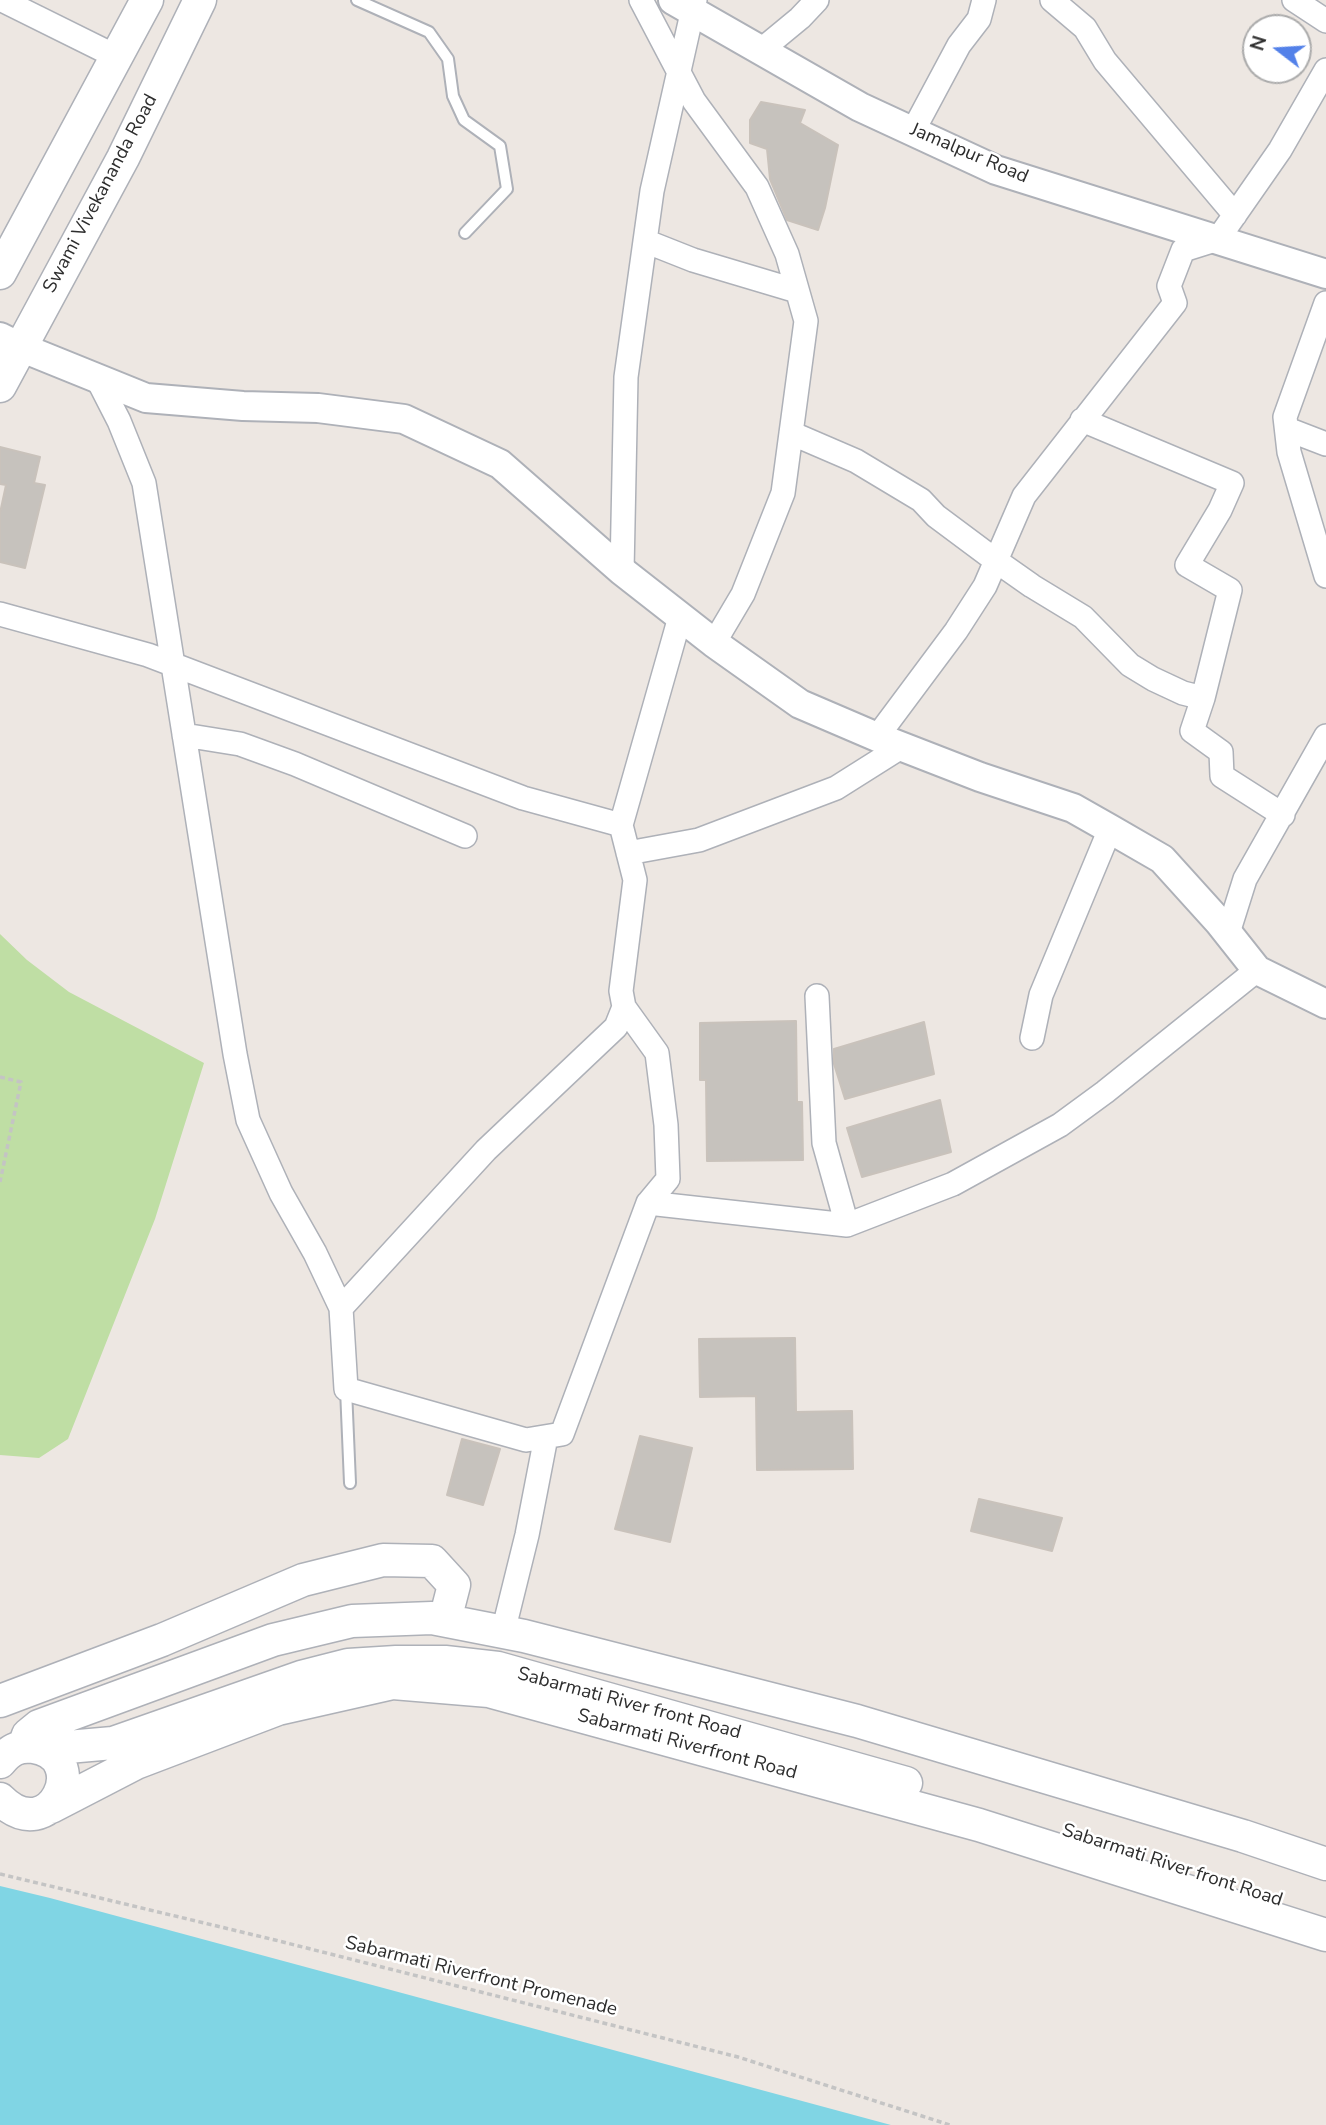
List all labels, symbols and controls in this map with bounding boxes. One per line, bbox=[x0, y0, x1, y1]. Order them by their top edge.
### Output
north arrow bbox=[1242, 14, 1312, 84]
text: N bbox=[1244, 33, 1273, 54]
street label: Swami Vivekananda Road bbox=[39, 91, 163, 297]
street label: Jamalpur Road bbox=[907, 119, 1031, 189]
street label: Sabarmati River front Road bbox=[515, 1663, 743, 1745]
street label: Sabarmati Riverfront Road bbox=[575, 1705, 799, 1785]
street label: Sabarmati River front Road bbox=[1059, 1820, 1285, 1912]
street label: Sabarmati Riverfront Promenade bbox=[343, 1932, 619, 2022]

